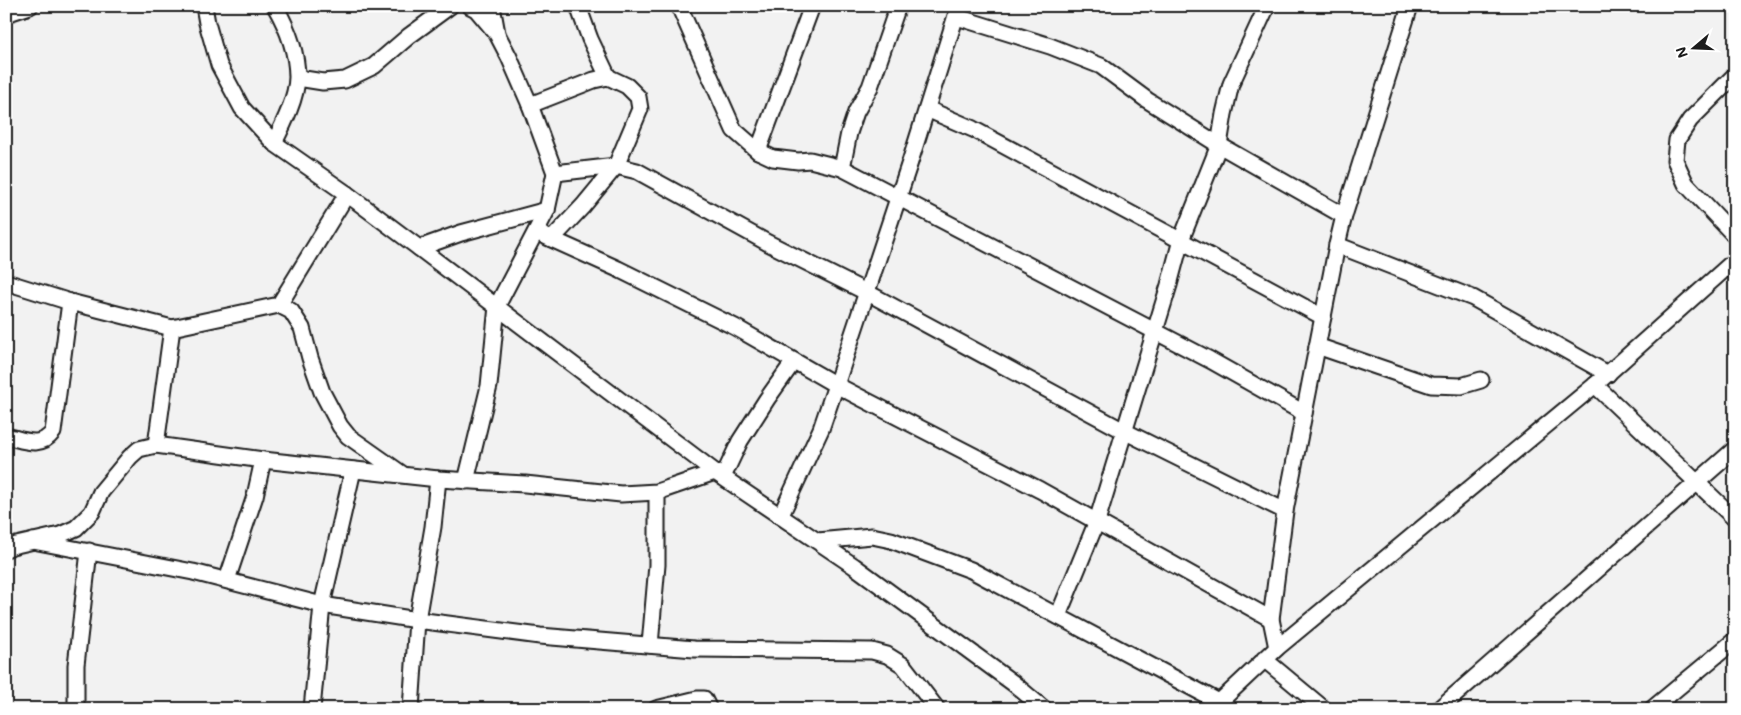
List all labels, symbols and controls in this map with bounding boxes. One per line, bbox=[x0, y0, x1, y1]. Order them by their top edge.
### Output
north arrow bbox=[1668, 22, 1718, 72]
text: N bbox=[1671, 44, 1692, 61]

